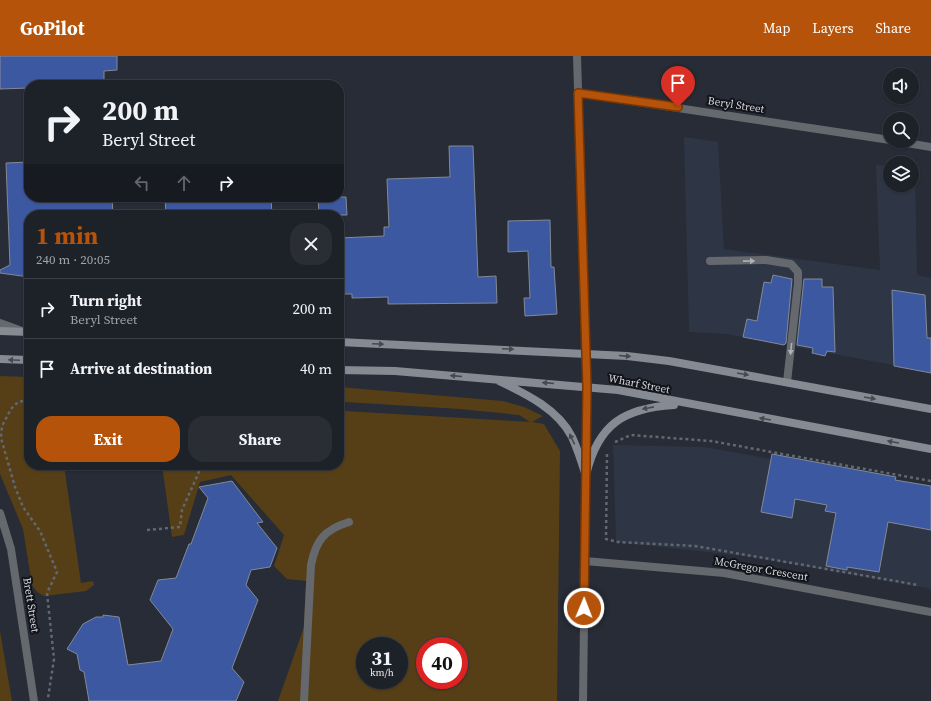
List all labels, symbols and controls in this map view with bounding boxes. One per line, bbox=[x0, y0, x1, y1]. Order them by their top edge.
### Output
text: GoPilot bbox=[20, 15, 85, 41]
text: Map bbox=[763, 18, 790, 38]
text: Layers bbox=[812, 18, 854, 38]
text: Share bbox=[876, 18, 911, 38]
pin bbox=[661, 66, 695, 107]
map controls bbox=[883, 68, 919, 192]
button: sound bbox=[883, 68, 919, 104]
icon: arrive bbox=[667, 72, 689, 94]
text: 200 m bbox=[102, 91, 179, 129]
street label: Beryl Street bbox=[707, 93, 766, 117]
icon: right bbox=[36, 96, 88, 148]
button: search bbox=[883, 112, 919, 148]
text: Beryl Street bbox=[102, 127, 195, 152]
button: layers bbox=[883, 156, 919, 192]
icon: left bbox=[131, 172, 153, 194]
icon: ahead bbox=[173, 172, 195, 194]
icon: right bbox=[215, 172, 237, 194]
text: 1 min bbox=[36, 219, 98, 252]
button: close bbox=[290, 223, 332, 265]
text: 240 m · 20:05 bbox=[36, 251, 110, 268]
one-way arrow bbox=[743, 258, 756, 264]
text: Turn right bbox=[70, 290, 142, 311]
icon: right bbox=[36, 298, 58, 320]
text: 200 m bbox=[292, 298, 332, 319]
text: Beryl Street bbox=[70, 311, 137, 328]
one-way arrow bbox=[372, 341, 385, 347]
one-way arrow bbox=[787, 343, 794, 355]
one-way arrow bbox=[502, 346, 514, 353]
one-way arrow bbox=[619, 352, 631, 359]
one-way arrow bbox=[8, 356, 21, 363]
icon: arrive bbox=[36, 358, 58, 380]
text: Arrive at destination bbox=[70, 358, 212, 379]
text: 40 m bbox=[300, 358, 332, 379]
street label: Wharf Street bbox=[607, 371, 671, 397]
one-way arrow bbox=[450, 372, 462, 379]
one-way arrow bbox=[736, 372, 749, 378]
one-way arrow bbox=[542, 380, 554, 387]
one-way arrow bbox=[864, 395, 877, 401]
one-way arrow bbox=[642, 405, 654, 411]
button: Exit bbox=[36, 416, 180, 462]
button: Share bbox=[188, 416, 332, 462]
one-way arrow bbox=[759, 416, 771, 422]
one-way arrow bbox=[569, 433, 575, 445]
one-way arrow bbox=[887, 439, 899, 445]
street label: McGregor Crescent bbox=[713, 553, 809, 585]
street label: Brett Street bbox=[19, 577, 43, 634]
position arrow bbox=[563, 587, 605, 629]
speed limit sign: 40 bbox=[416, 637, 468, 689]
text: 31 bbox=[371, 644, 393, 672]
text: km/h bbox=[370, 666, 394, 679]

